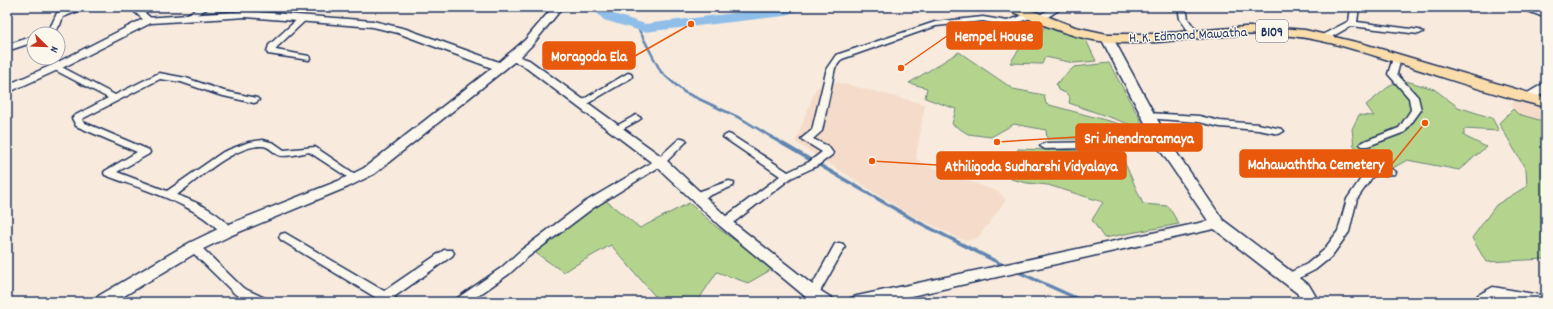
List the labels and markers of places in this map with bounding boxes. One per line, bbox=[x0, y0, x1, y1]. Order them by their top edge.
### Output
callout: Hempel House bbox=[947, 22, 1042, 49]
callout: Moragoda Ela bbox=[543, 42, 635, 69]
callout: Sri Jinendraramaya bbox=[1076, 124, 1202, 151]
callout: Mahawaththa Cemetery bbox=[1240, 150, 1392, 177]
callout: Athiligoda Sudharshi Vidyalaya bbox=[937, 152, 1126, 179]

